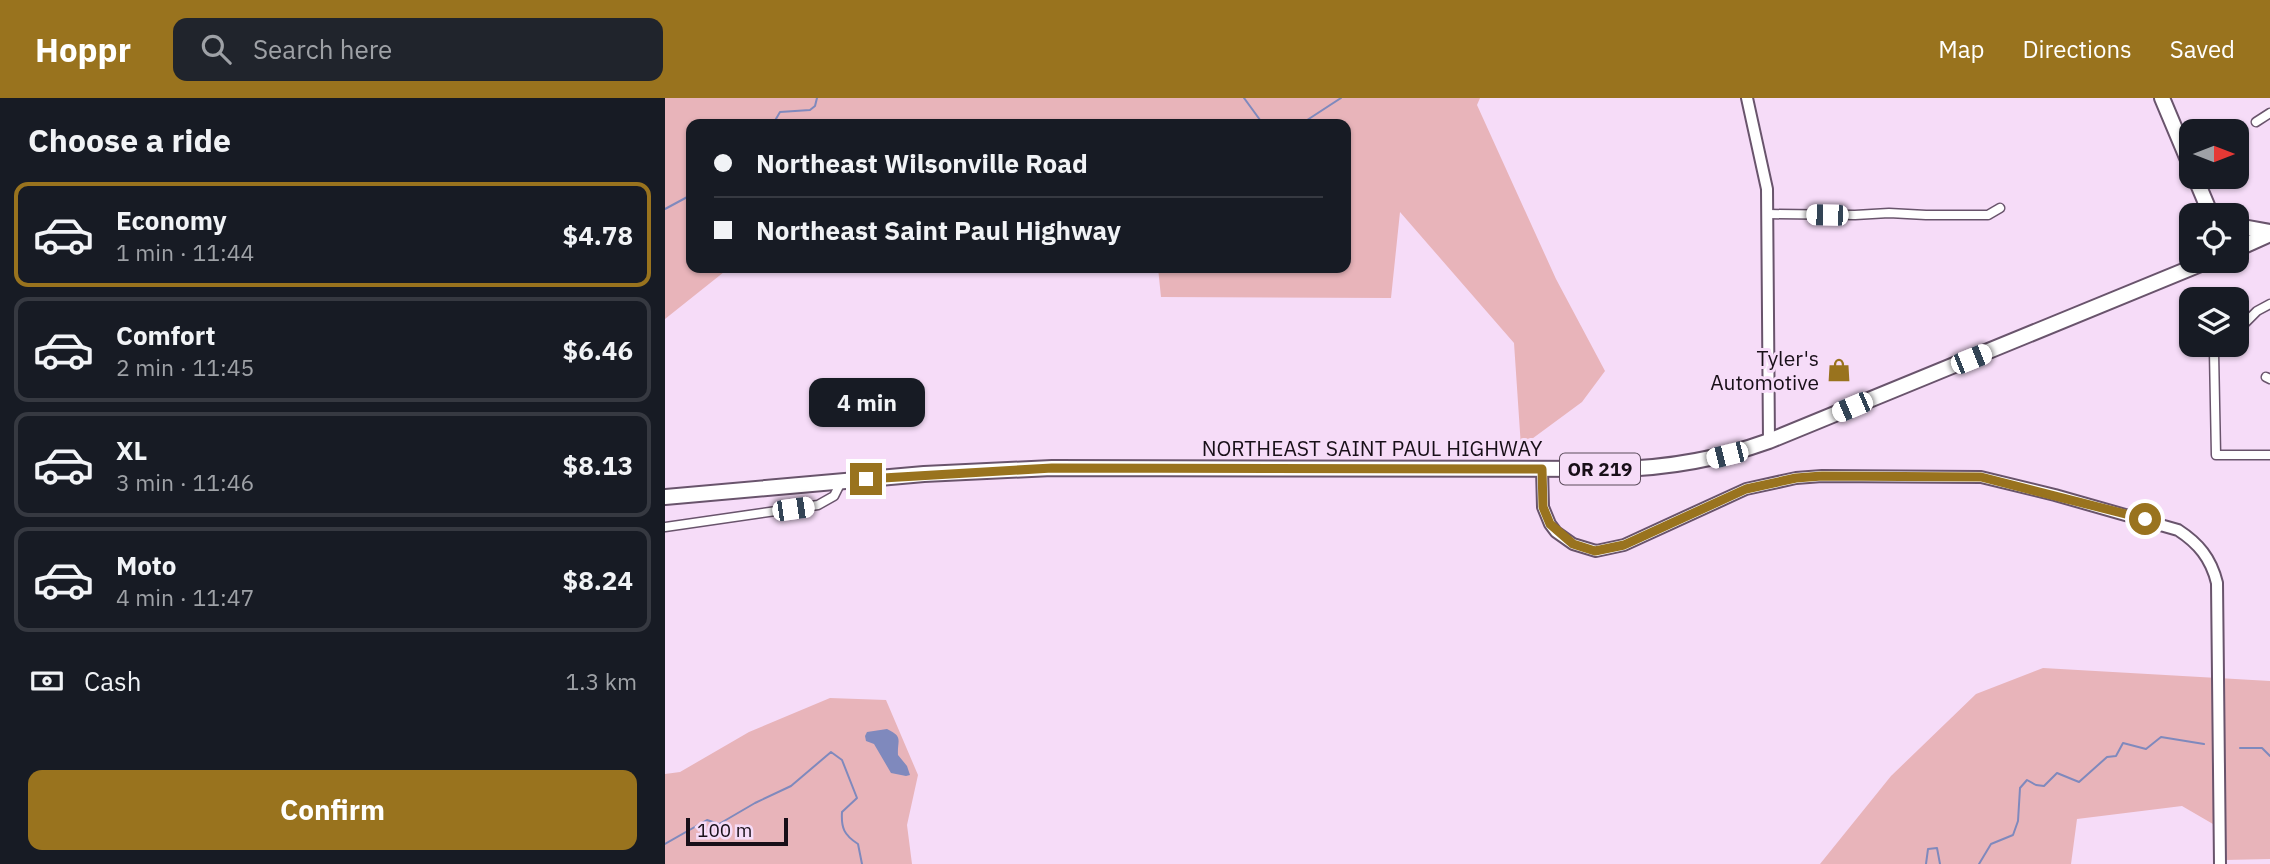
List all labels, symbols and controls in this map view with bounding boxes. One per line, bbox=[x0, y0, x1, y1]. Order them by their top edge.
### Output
search box bbox=[173, 18, 663, 81]
text: Hoppr bbox=[35, 28, 131, 71]
icon: search bbox=[197, 30, 235, 68]
text: Search here bbox=[253, 32, 392, 66]
text: Map bbox=[1938, 33, 1984, 65]
text: Directions bbox=[2022, 33, 2132, 65]
text: Saved bbox=[2170, 33, 2235, 65]
text: Choose a ride bbox=[28, 119, 231, 161]
north arrow bbox=[2179, 119, 2249, 189]
map controls bbox=[2179, 119, 2249, 357]
text: Northeast Wilsonville Road bbox=[756, 146, 1088, 180]
icon: car bbox=[32, 203, 95, 266]
text: Economy bbox=[116, 203, 227, 237]
button: locate bbox=[2179, 203, 2249, 273]
car bbox=[1806, 204, 1849, 226]
text: Northeast Saint Paul Highway bbox=[756, 213, 1121, 247]
text: $4.78 bbox=[563, 218, 633, 252]
text: 1 min · 11:44 bbox=[116, 237, 254, 267]
button: layers bbox=[2179, 287, 2249, 357]
icon: car bbox=[32, 318, 95, 381]
text: Comfort bbox=[116, 318, 215, 352]
text: $6.46 bbox=[563, 333, 633, 367]
car bbox=[1948, 341, 1995, 377]
place label: Tyler's Automotive bbox=[1710, 344, 1819, 396]
text: 2 min · 11:45 bbox=[116, 352, 254, 382]
shop icon: Tyler's Automotive bbox=[1825, 356, 1853, 384]
callout: 4 min bbox=[808, 378, 924, 426]
text: 4 min bbox=[837, 387, 897, 417]
car bbox=[1829, 389, 1876, 425]
icon: car bbox=[32, 433, 95, 496]
text: XL bbox=[116, 433, 147, 467]
street label: NORTHEAST SAINT PAUL HIGHWAY bbox=[1202, 434, 1543, 462]
car bbox=[1705, 440, 1750, 470]
text: $8.13 bbox=[563, 448, 633, 482]
road number: OR 219 bbox=[1560, 454, 1640, 484]
route end bbox=[850, 463, 882, 495]
text: 3 min · 11:46 bbox=[116, 467, 254, 497]
car bbox=[771, 496, 816, 522]
route start bbox=[2129, 503, 2161, 535]
icon: car bbox=[32, 548, 95, 611]
text: Moto bbox=[116, 548, 176, 582]
text: $8.24 bbox=[563, 563, 633, 597]
text: 4 min · 11:47 bbox=[116, 582, 254, 612]
icon: cash bbox=[28, 662, 66, 700]
text: Cash bbox=[84, 664, 141, 698]
text: 1.3 km bbox=[566, 666, 637, 696]
button: Confirm bbox=[28, 770, 637, 850]
scale bar bbox=[686, 815, 787, 847]
text: 100 m bbox=[697, 818, 752, 842]

